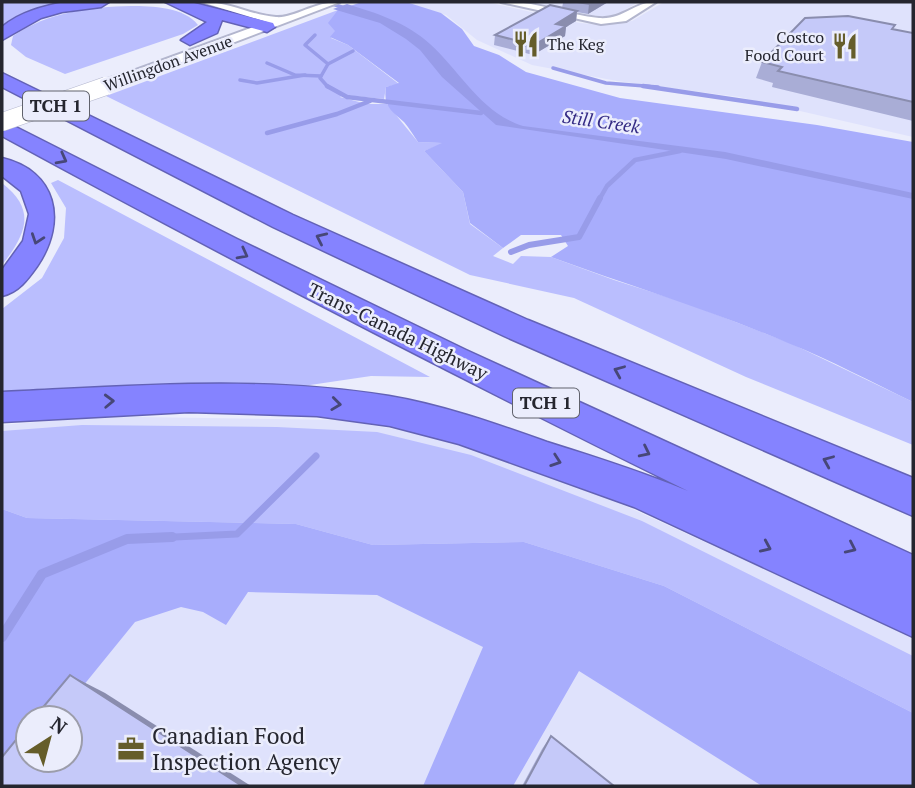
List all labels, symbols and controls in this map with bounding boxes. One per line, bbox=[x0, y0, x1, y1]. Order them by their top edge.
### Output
place label: Costco Food Court bbox=[745, 26, 824, 66]
restaurant icon: The Keg bbox=[511, 29, 541, 59]
street label: Willingdon Avenue bbox=[101, 30, 235, 96]
restaurant icon: Costco Food Court bbox=[830, 31, 860, 61]
place label: The Keg bbox=[547, 33, 605, 55]
road number: TCH 1 bbox=[23, 92, 89, 120]
water label: Still Creek bbox=[561, 104, 642, 138]
one-way arrow bbox=[55, 151, 67, 164]
one-way arrow bbox=[30, 232, 45, 244]
one-way arrow bbox=[316, 232, 328, 246]
one-way arrow bbox=[236, 246, 248, 259]
street label: Trans-Canada Highway bbox=[304, 276, 493, 385]
one-way arrow bbox=[613, 366, 625, 380]
road number: TCH 1 bbox=[513, 388, 579, 418]
one-way arrow bbox=[104, 394, 115, 409]
one-way arrow bbox=[330, 397, 342, 412]
one-way arrow bbox=[638, 443, 650, 457]
one-way arrow bbox=[549, 453, 561, 467]
one-way arrow bbox=[823, 455, 835, 469]
one-way arrow bbox=[759, 539, 771, 553]
one-way arrow bbox=[844, 540, 856, 554]
north arrow bbox=[14, 704, 84, 774]
text: N bbox=[46, 710, 73, 740]
place label: Canadian Food Inspection Agency bbox=[152, 720, 341, 777]
office icon: Canadian Food Inspection Agency bbox=[116, 734, 146, 764]

